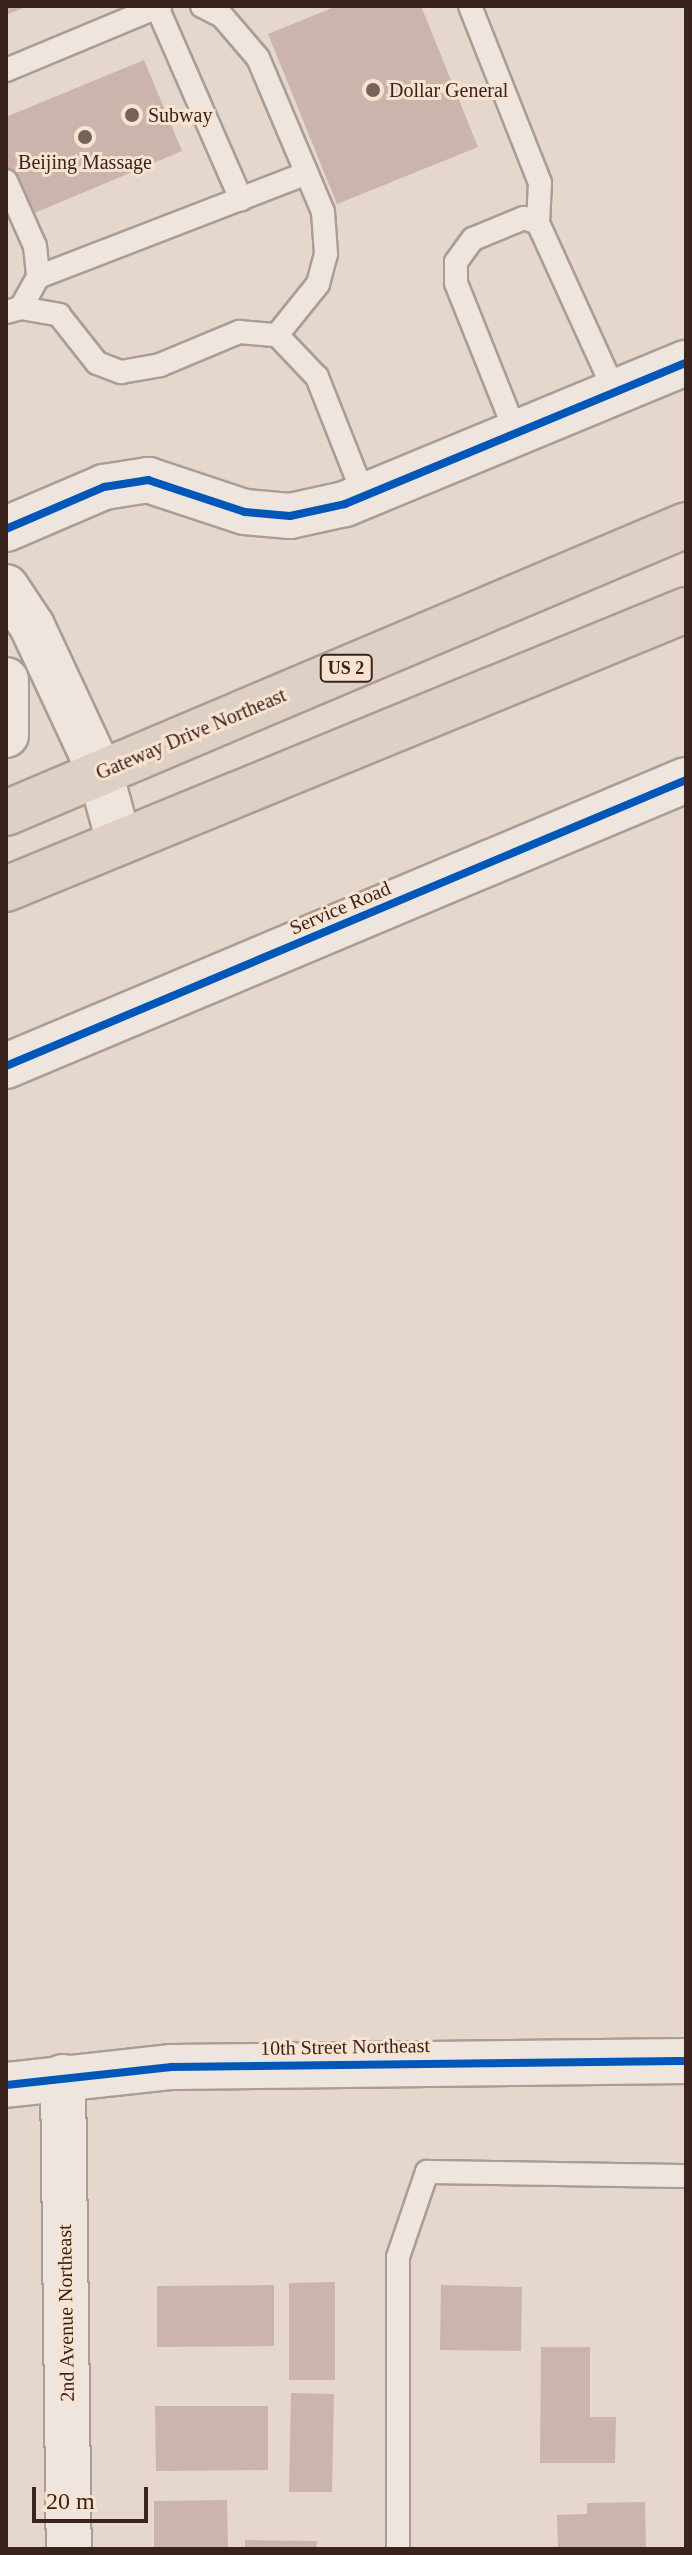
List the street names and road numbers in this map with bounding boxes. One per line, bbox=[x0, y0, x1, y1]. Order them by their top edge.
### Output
road number: US 2 bbox=[318, 654, 374, 682]
street label: Gateway Drive Northeast bbox=[92, 683, 290, 785]
street label: Service Road bbox=[286, 876, 394, 940]
street label: 10th Street Northeast bbox=[260, 2034, 430, 2060]
street label: 2nd Avenue Northeast bbox=[52, 2224, 80, 2402]

